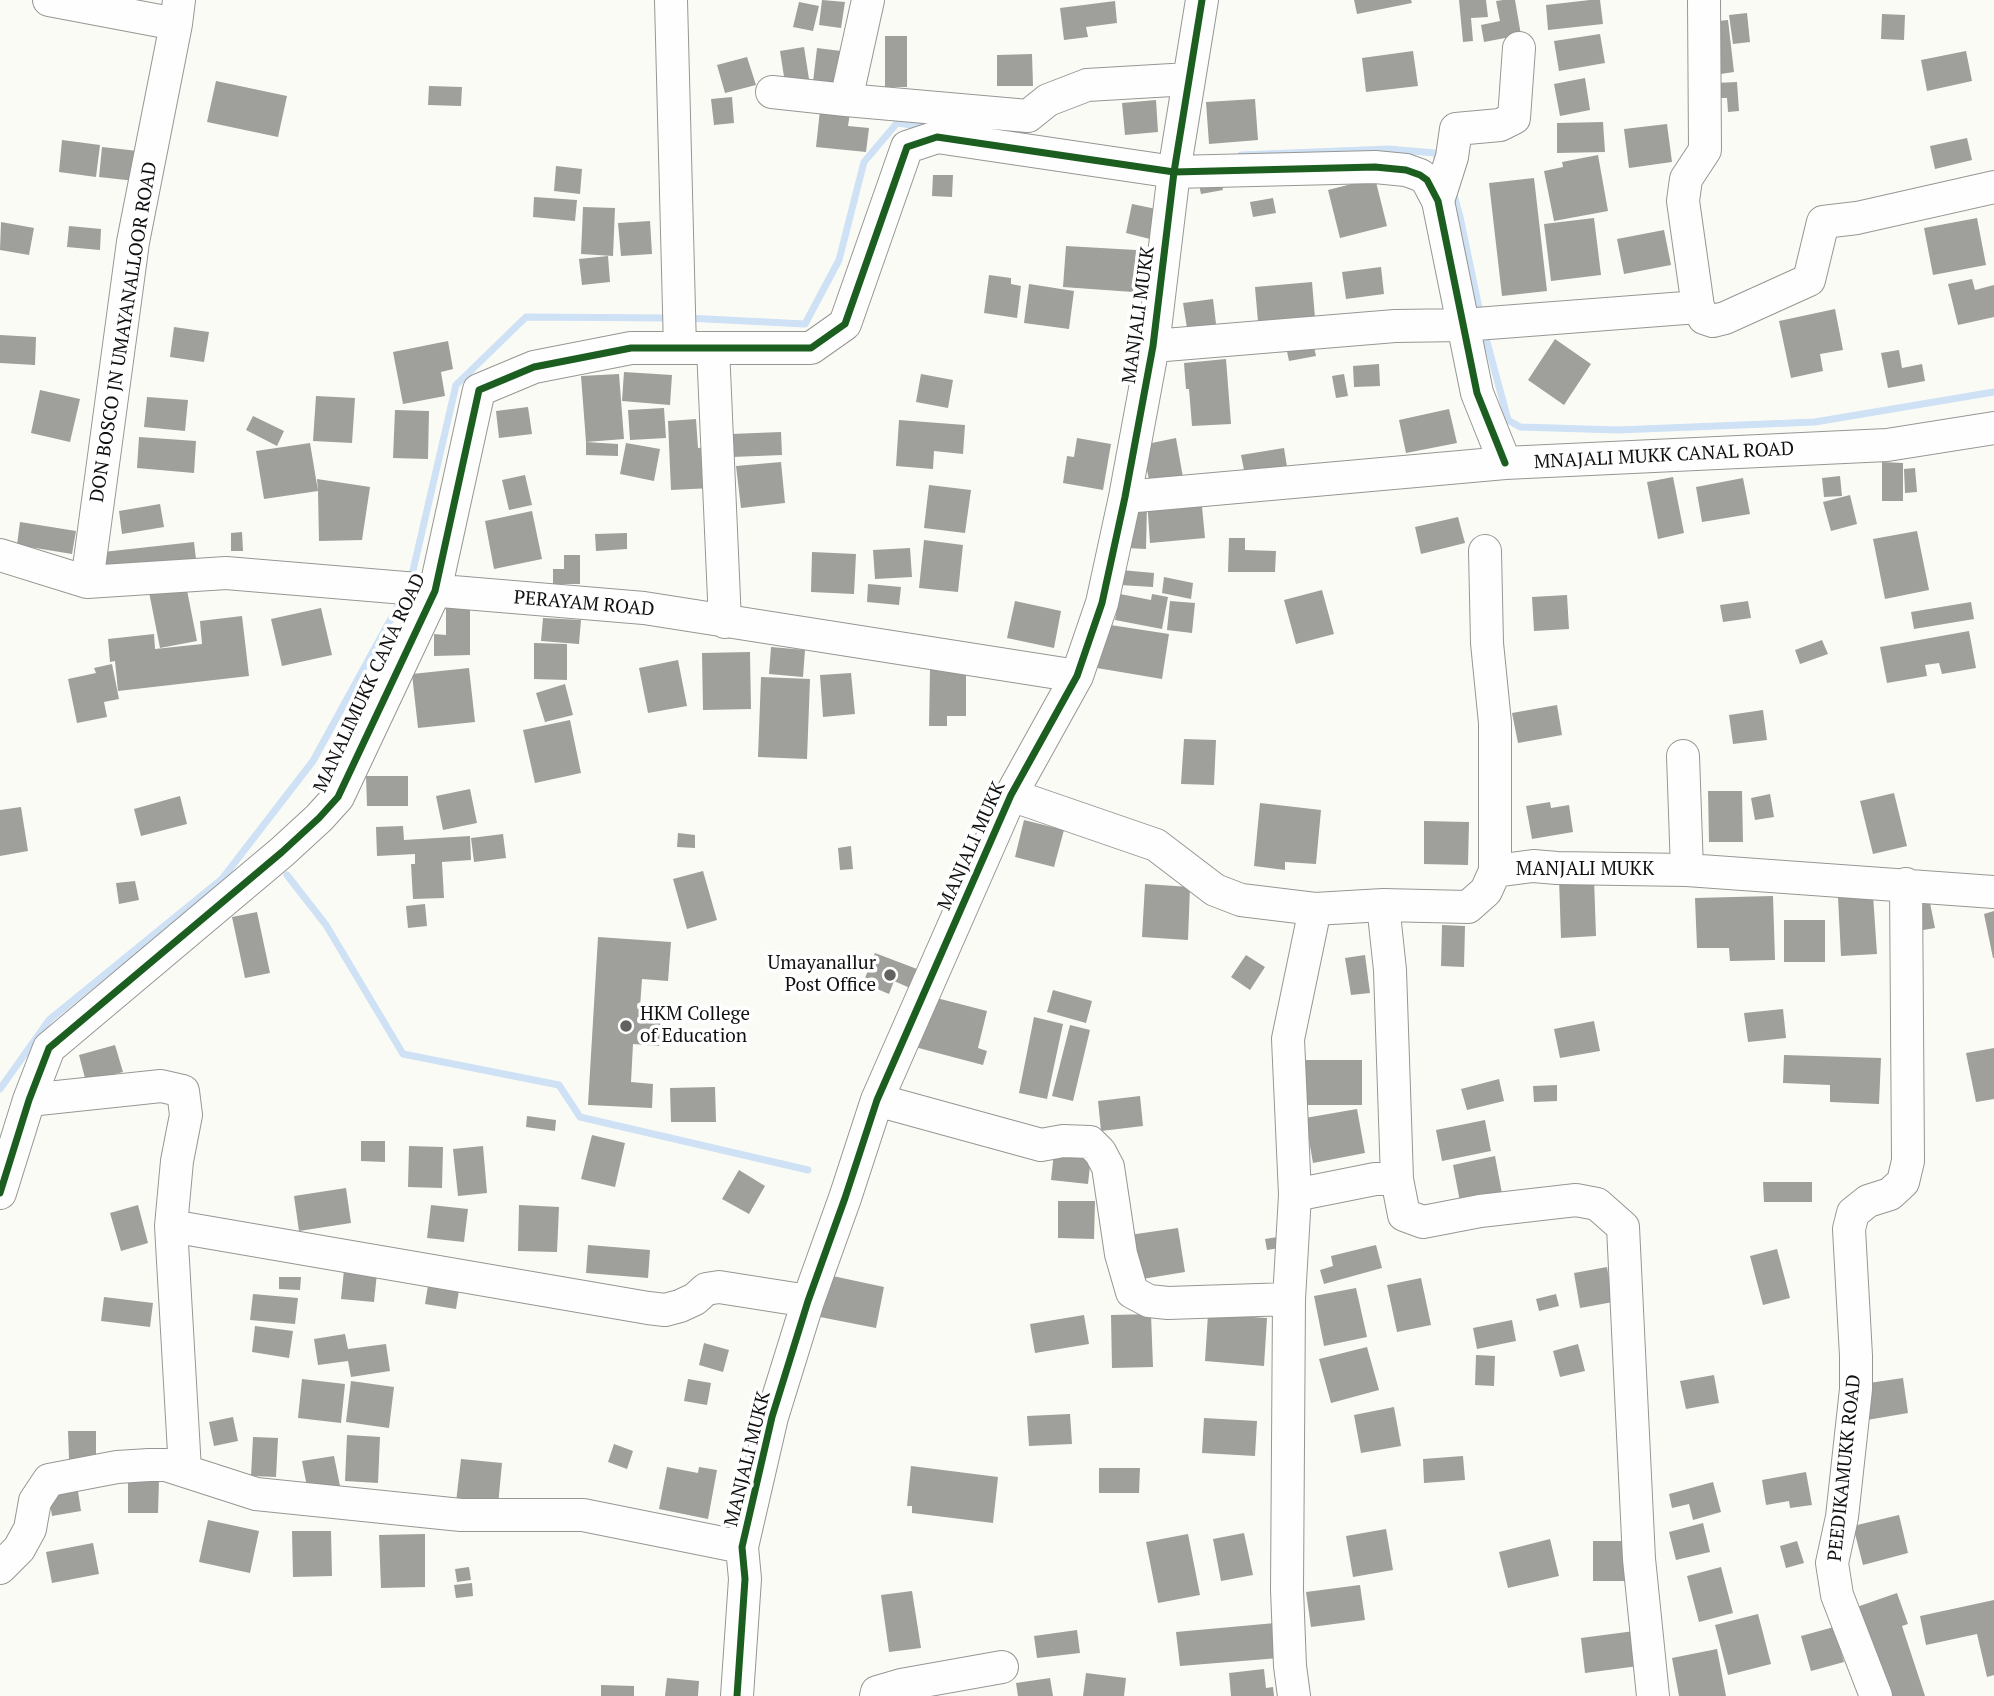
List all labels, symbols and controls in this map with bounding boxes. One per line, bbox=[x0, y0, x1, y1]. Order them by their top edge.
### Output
street label: DON BOSCO JN UMAYANALLOOR ROAD bbox=[86, 160, 162, 504]
street label: MANJALI MUKK bbox=[1118, 245, 1160, 385]
street label: MNAJALI MUKK CANAL ROAD bbox=[1533, 438, 1795, 474]
street label: MANALIMUKK CANA ROAD bbox=[309, 570, 431, 796]
street label: PERAYAM ROAD bbox=[513, 586, 655, 622]
street label: MANJALI MUKK bbox=[933, 778, 1011, 914]
street label: MANJALI MUKK bbox=[1516, 859, 1654, 881]
place label: Umayanallur Post Office bbox=[768, 953, 876, 997]
marker: Umayanallur Post Office bbox=[882, 967, 898, 983]
place label: HKM College of Education bbox=[640, 1004, 750, 1048]
marker: HKM College of Education bbox=[618, 1018, 634, 1034]
street label: PEEDIKAMUKK ROAD bbox=[1824, 1373, 1866, 1563]
street label: MANJALI MUKK bbox=[720, 1389, 776, 1529]

